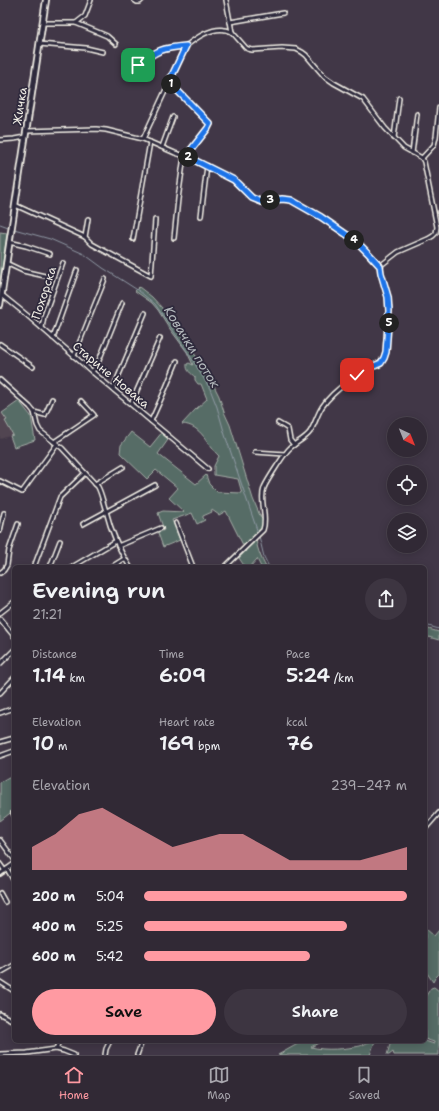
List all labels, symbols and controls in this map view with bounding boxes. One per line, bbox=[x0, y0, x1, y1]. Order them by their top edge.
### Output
pin bbox=[121, 48, 155, 82]
icon: arrive bbox=[127, 54, 149, 76]
pin: 1 bbox=[161, 74, 181, 94]
text: 1 bbox=[168, 76, 174, 91]
street label: Жичка bbox=[9, 85, 31, 126]
pin: 2 bbox=[178, 147, 198, 167]
text: 2 bbox=[184, 149, 192, 164]
pin: 3 bbox=[260, 190, 280, 210]
text: 3 bbox=[266, 192, 274, 207]
pin: 4 bbox=[344, 230, 364, 250]
text: 4 bbox=[350, 232, 358, 247]
street label: Похорска bbox=[28, 264, 60, 322]
water label: Ковачки поток bbox=[160, 303, 225, 392]
pin: 5 bbox=[379, 313, 399, 333]
text: 5 bbox=[386, 315, 392, 330]
street label: Старине Новака bbox=[69, 338, 153, 412]
pin bbox=[340, 358, 374, 392]
icon: check bbox=[346, 364, 368, 386]
north arrow bbox=[387, 417, 427, 457]
map controls bbox=[387, 417, 427, 553]
button: locate bbox=[387, 465, 427, 505]
button: layers bbox=[387, 513, 427, 553]
text: Evening run bbox=[32, 576, 165, 605]
button: share bbox=[365, 578, 407, 620]
text: 21:21 bbox=[32, 606, 62, 623]
text: Distance bbox=[32, 647, 77, 662]
text: Time bbox=[159, 647, 184, 662]
text: Pace bbox=[286, 647, 310, 662]
text: 1.14 bbox=[32, 662, 66, 688]
text: 6:09 bbox=[159, 662, 206, 688]
text: 5:24 bbox=[286, 662, 330, 688]
text: km bbox=[66, 671, 85, 686]
text: /km bbox=[330, 671, 354, 686]
text: Elevation bbox=[32, 715, 81, 730]
text: Heart rate bbox=[159, 715, 215, 730]
text: kcal bbox=[286, 715, 307, 730]
text: 10 bbox=[32, 730, 54, 756]
text: 169 bbox=[159, 730, 194, 756]
text: 76 bbox=[286, 730, 314, 756]
text: m bbox=[54, 739, 68, 754]
text: bpm bbox=[194, 739, 220, 754]
text: Elevation bbox=[32, 777, 90, 794]
text: 239–247 m bbox=[331, 777, 407, 794]
text: 200 m bbox=[32, 888, 75, 905]
text: 5:04 bbox=[96, 888, 124, 905]
text: 400 m bbox=[32, 918, 76, 935]
text: 5:25 bbox=[96, 918, 123, 935]
text: 600 m bbox=[32, 948, 76, 965]
text: 5:42 bbox=[96, 948, 124, 965]
button: Save bbox=[32, 989, 216, 1035]
button: Share bbox=[224, 989, 407, 1035]
tab: Home bbox=[59, 1064, 89, 1103]
tab: Map bbox=[207, 1064, 231, 1103]
tab: Saved bbox=[349, 1064, 380, 1103]

